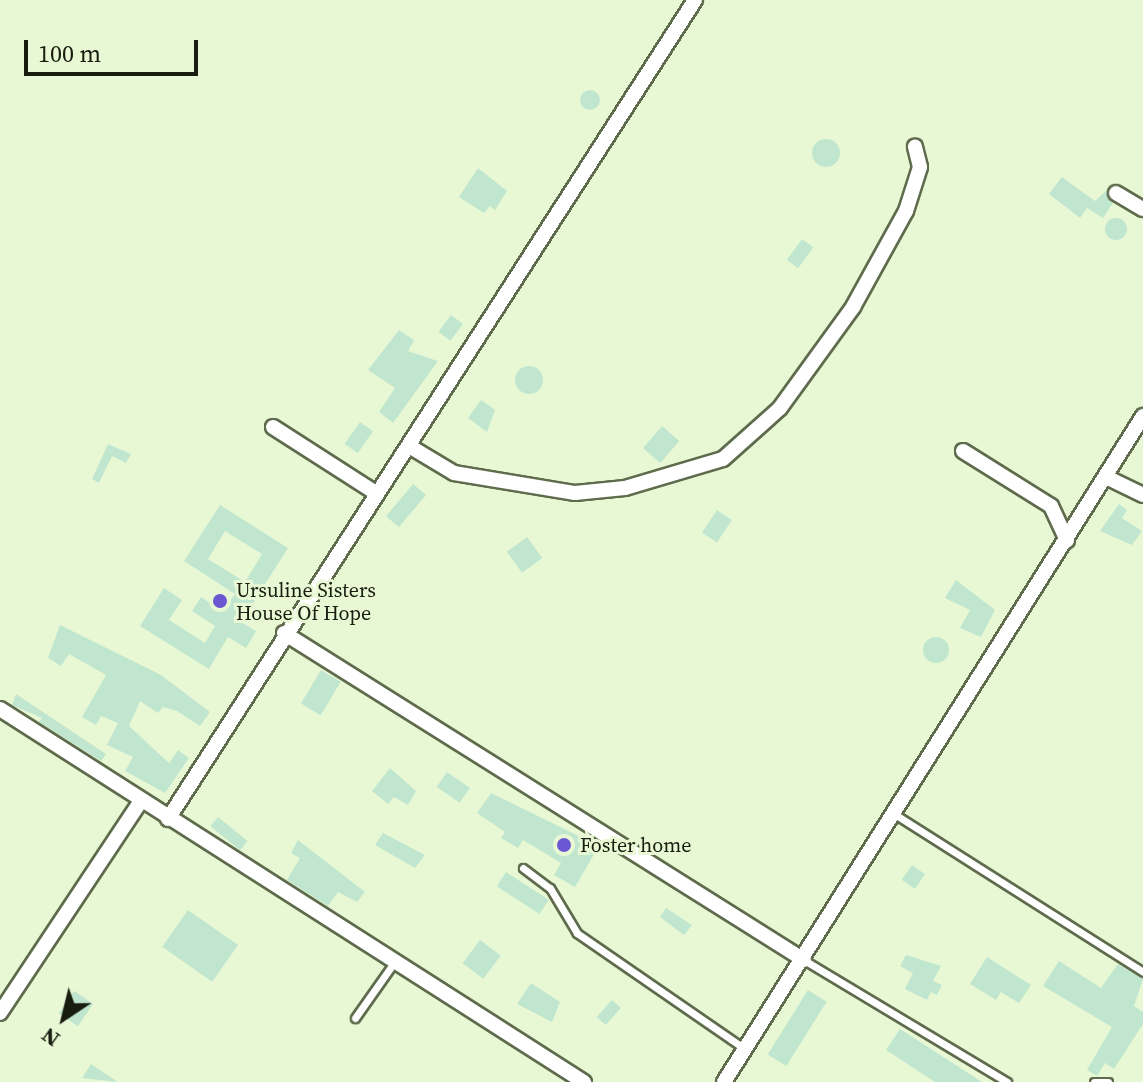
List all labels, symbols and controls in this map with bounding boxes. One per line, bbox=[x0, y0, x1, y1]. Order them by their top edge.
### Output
scale bar bbox=[28, 24, 202, 74]
text: 100 m bbox=[38, 37, 101, 70]
place label: Ursuline Sisters House Of Hope bbox=[236, 578, 376, 625]
marker: Ursuline Sisters House Of Hope bbox=[211, 592, 229, 610]
place label: Foster home bbox=[580, 833, 691, 857]
marker: Foster home bbox=[555, 836, 573, 854]
north arrow bbox=[24, 978, 104, 1058]
text: N bbox=[35, 1021, 65, 1055]

